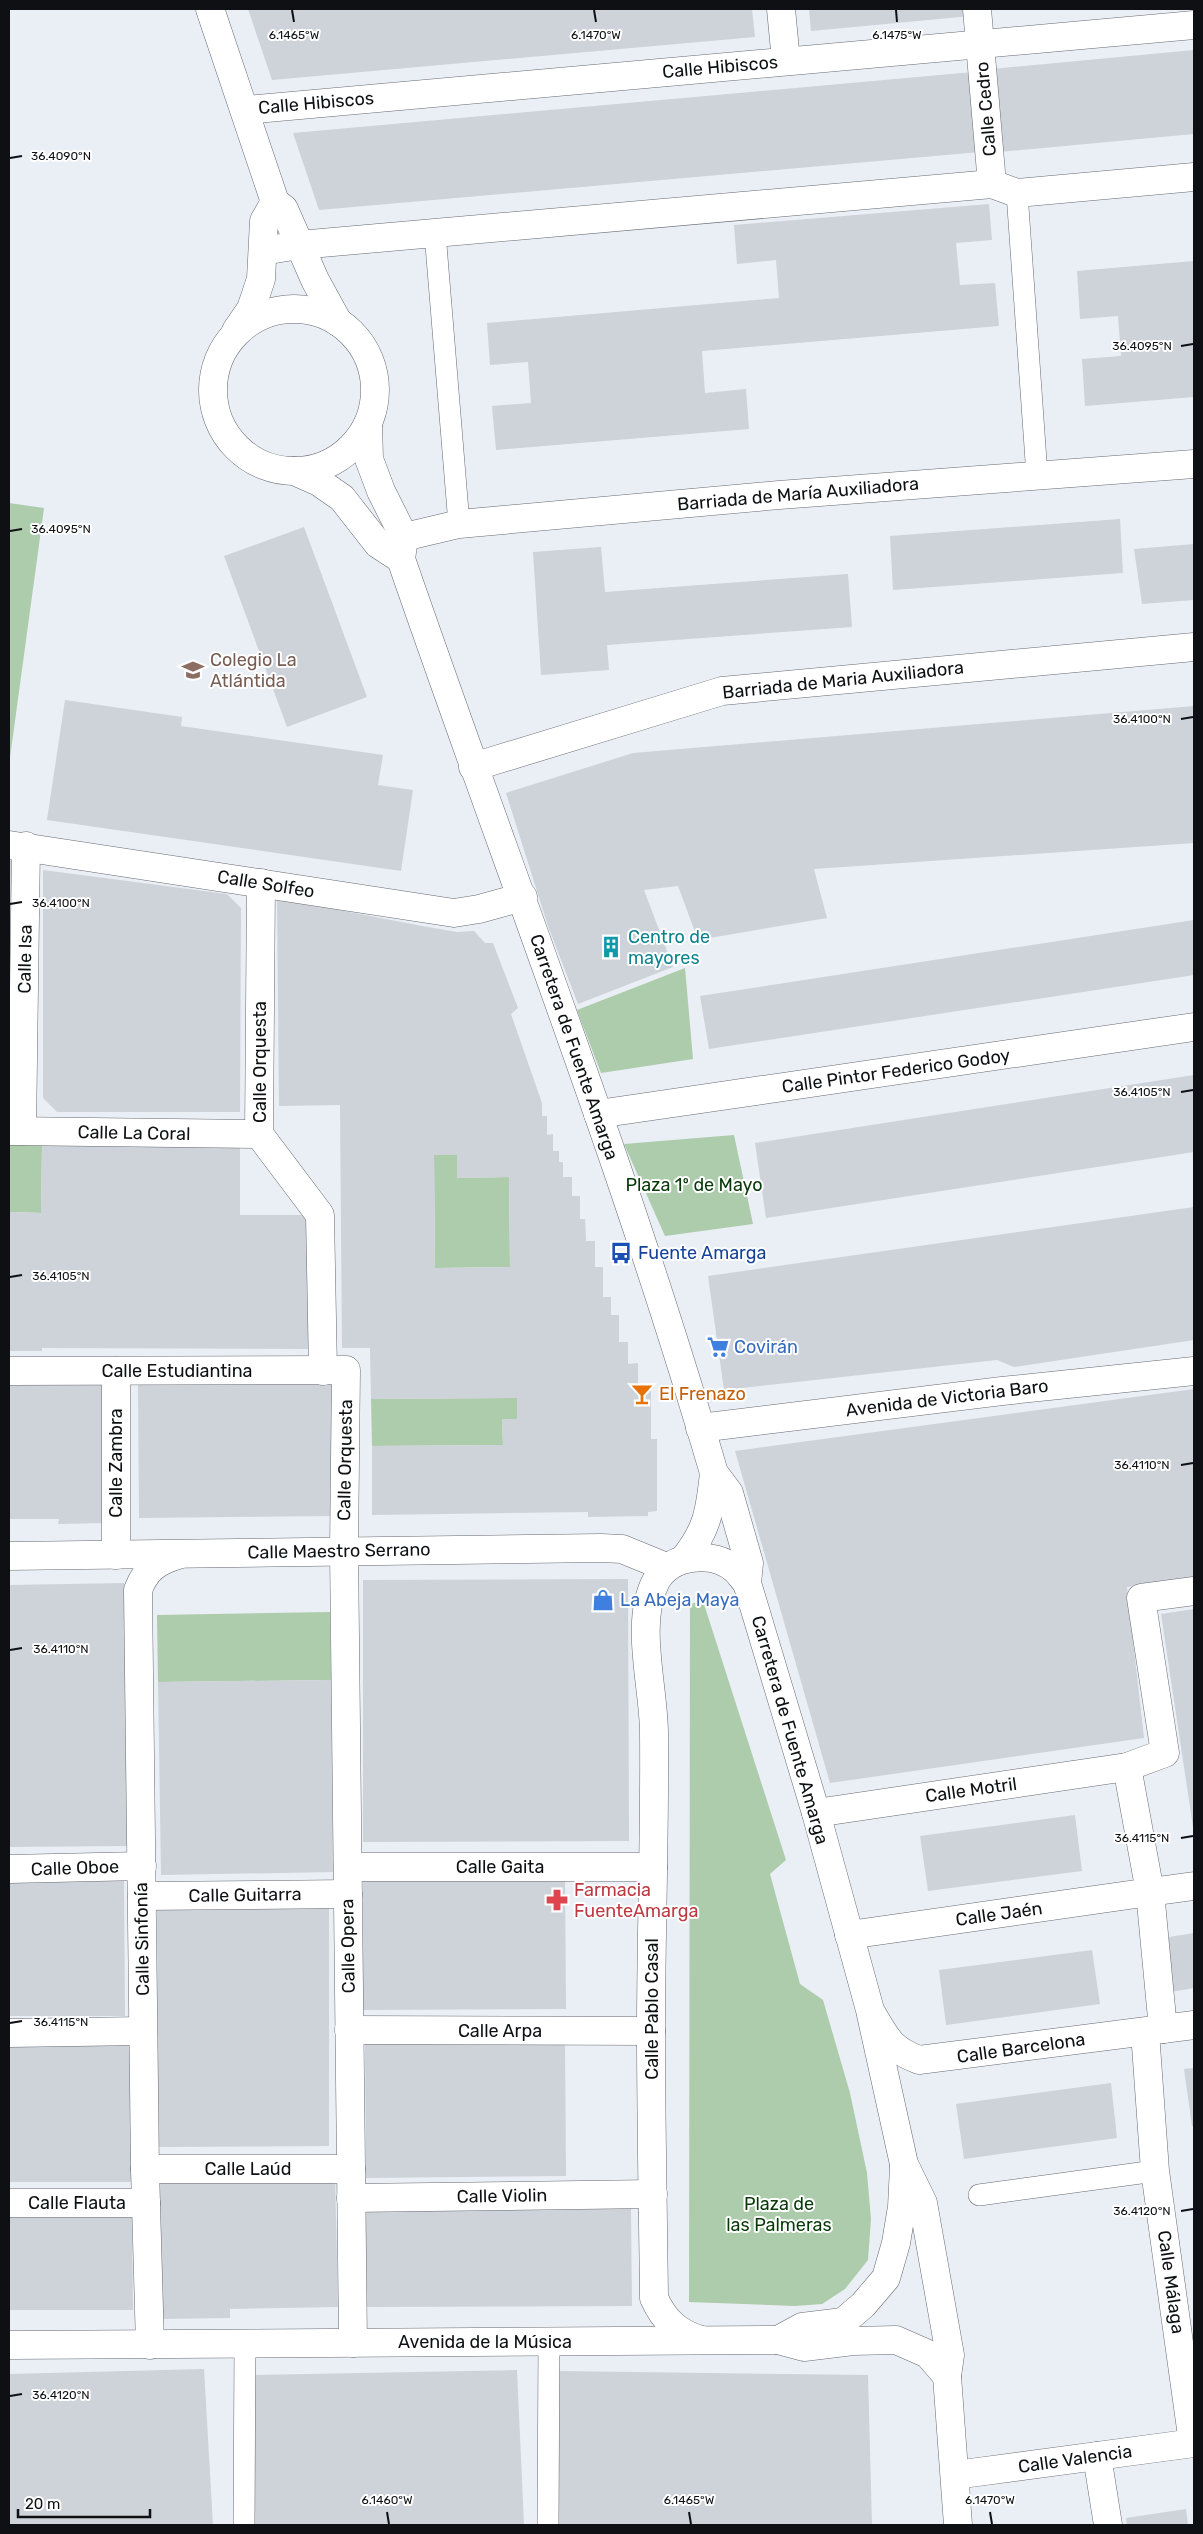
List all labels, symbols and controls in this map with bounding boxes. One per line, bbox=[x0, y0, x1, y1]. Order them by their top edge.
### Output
text: 6.1465°W bbox=[269, 28, 320, 42]
text: 6.1470°W bbox=[571, 28, 621, 42]
text: 6.1475°W bbox=[872, 28, 922, 42]
street label: Calle Hibiscos bbox=[661, 51, 779, 83]
street label: Calle Cedro bbox=[971, 61, 1001, 157]
street label: Calle Hibiscos bbox=[257, 87, 375, 119]
text: 36.4090°N bbox=[31, 149, 91, 163]
text: 36.4095°N bbox=[1112, 339, 1172, 353]
street label: Barriada de María Auxiliadora bbox=[676, 472, 920, 516]
text: 36.4095°N bbox=[31, 522, 91, 536]
place label: Colegio La Atlántida bbox=[210, 649, 297, 692]
street label: Barriada de Maria Auxiliadora bbox=[721, 656, 965, 704]
school or university icon: Colegio La Atlántida bbox=[180, 657, 206, 683]
text: 36.4100°N bbox=[1113, 712, 1171, 726]
street label: Calle Solfeo bbox=[216, 865, 316, 903]
text: 36.4100°N bbox=[32, 896, 90, 910]
street label: Calle Isa bbox=[13, 924, 37, 994]
place label: Centro de mayores bbox=[628, 926, 710, 969]
street label: Carretera de Fuente Amarga bbox=[525, 931, 623, 1163]
building icon: Centro de mayores bbox=[598, 934, 624, 960]
street label: Calle Orquesta bbox=[249, 1001, 271, 1123]
street label: Calle Pintor Federico Godoy bbox=[780, 1044, 1012, 1098]
text: 36.4105°N bbox=[1113, 1085, 1171, 1099]
street label: Calle La Coral bbox=[77, 1121, 191, 1145]
park label: Plaza 1º de Mayo bbox=[625, 1174, 763, 1196]
bus stop icon: Fuente Amarga bbox=[608, 1240, 634, 1266]
place label: Fuente Amarga bbox=[638, 1242, 766, 1264]
text: 36.4105°N bbox=[32, 1269, 90, 1283]
supermarket icon: Covirán bbox=[705, 1334, 731, 1360]
place label: Covirán bbox=[734, 1336, 798, 1358]
street label: Calle Estudiantina bbox=[101, 1360, 253, 1382]
street label: Avenida de Victoria Baro bbox=[844, 1375, 1050, 1421]
bar icon: El Frenazo bbox=[629, 1381, 655, 1407]
place label: El Frenazo bbox=[659, 1383, 746, 1405]
street label: Calle Orquesta bbox=[333, 1399, 357, 1521]
street label: Calle Zambra bbox=[105, 1408, 127, 1518]
text: 36.4110°N bbox=[1114, 1458, 1170, 1472]
street label: Calle Maestro Serrano bbox=[247, 1538, 431, 1564]
shop icon: La Abeja Maya bbox=[590, 1587, 616, 1613]
place label: La Abeja Maya bbox=[620, 1589, 739, 1611]
street label: Carretera de Fuente Amarga bbox=[747, 1613, 833, 1847]
text: 36.4110°N bbox=[33, 1642, 89, 1656]
street label: Calle Motril bbox=[924, 1773, 1018, 1807]
text: 36.4115°N bbox=[1115, 1831, 1169, 1845]
street label: Calle Oboe bbox=[30, 1855, 120, 1881]
street label: Calle Gaita bbox=[456, 1856, 544, 1878]
place label: Farmacia FuenteAmarga bbox=[574, 1879, 698, 1922]
street label: Calle Sinfonía bbox=[130, 1882, 154, 1996]
street label: Calle Guitarra bbox=[188, 1883, 302, 1907]
pharmacy icon: Farmacia FuenteAmarga bbox=[544, 1887, 570, 1913]
street label: Calle Jaén bbox=[954, 1897, 1044, 1931]
street label: Calle Opera bbox=[336, 1898, 360, 1994]
street label: Calle Pablo Casal bbox=[641, 1938, 663, 2080]
text: 36.4115°N bbox=[34, 2015, 88, 2029]
street label: Calle Arpa bbox=[458, 2020, 542, 2042]
street label: Calle Barcelona bbox=[955, 2028, 1087, 2068]
street label: Calle Laúd bbox=[205, 2158, 291, 2180]
street label: Calle Violin bbox=[456, 2184, 548, 2208]
street label: Calle Flauta bbox=[28, 2192, 126, 2214]
park label: Plaza de las Palmeras bbox=[726, 2193, 832, 2236]
text: 36.4120°N bbox=[1113, 2204, 1171, 2218]
street label: Calle Málaga bbox=[1153, 2229, 1189, 2335]
street label: Avenida de la Música bbox=[398, 2331, 572, 2353]
text: 36.4120°N bbox=[32, 2388, 90, 2402]
street label: Calle Valencia bbox=[1017, 2440, 1133, 2478]
scale bar bbox=[18, 2486, 150, 2518]
text: 6.1460°W bbox=[361, 2493, 413, 2507]
text: 6.1465°W bbox=[664, 2493, 715, 2507]
text: 6.1470°W bbox=[965, 2493, 1015, 2507]
text: 20 m bbox=[25, 2495, 60, 2513]

